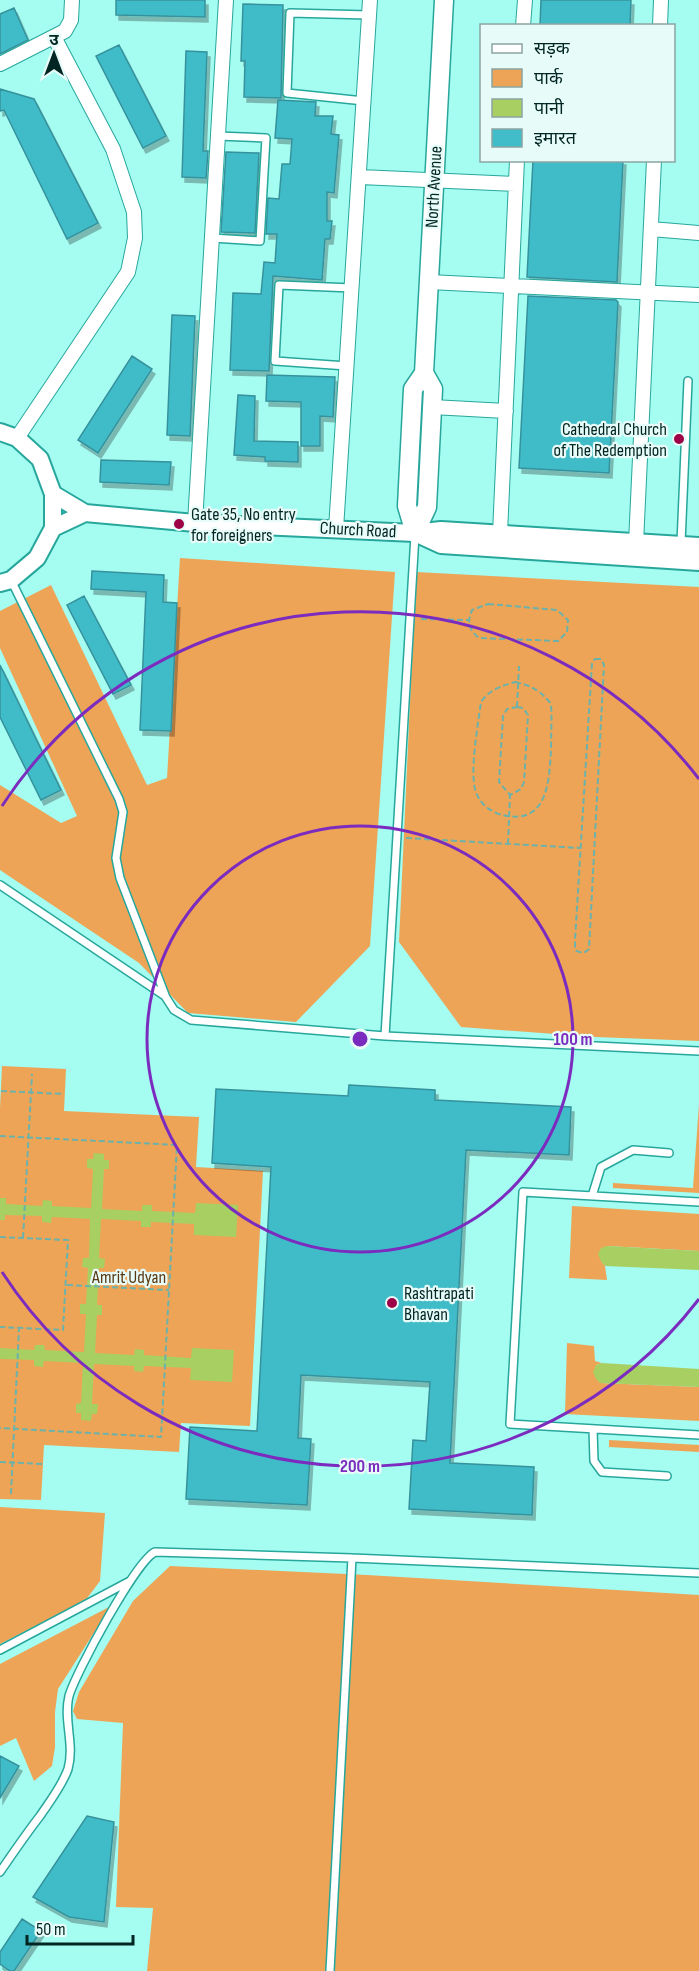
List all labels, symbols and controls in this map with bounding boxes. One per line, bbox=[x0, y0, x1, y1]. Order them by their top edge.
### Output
north arrow bbox=[24, 24, 84, 84]
legend bbox=[480, 24, 675, 162]
text: उ bbox=[49, 31, 59, 50]
text: सड़क bbox=[534, 38, 571, 59]
text: पार्क bbox=[534, 67, 564, 89]
text: पानी bbox=[534, 98, 564, 119]
text: इमारत bbox=[534, 128, 577, 149]
street label: North Avenue bbox=[421, 145, 447, 229]
place label: Cathedral Church of The Redemption bbox=[553, 419, 667, 461]
marker: Cathedral Church of The Redemption bbox=[672, 432, 686, 446]
place label: Gate 35, No entry for foreigners bbox=[191, 504, 296, 546]
marker: Gate 35, No entry for foreigners bbox=[172, 517, 186, 531]
street label: Church Road bbox=[319, 518, 397, 542]
centre of rings bbox=[350, 1029, 370, 1049]
text: 100 m bbox=[554, 1029, 593, 1050]
park label: Amrit Udyan bbox=[91, 1267, 166, 1288]
place label: Rashtrapati Bhavan bbox=[404, 1283, 474, 1325]
marker: Rashtrapati Bhavan bbox=[385, 1296, 399, 1310]
text: 200 m bbox=[340, 1456, 380, 1477]
scale bar bbox=[27, 1908, 134, 1946]
text: 50 m bbox=[36, 1919, 66, 1940]

